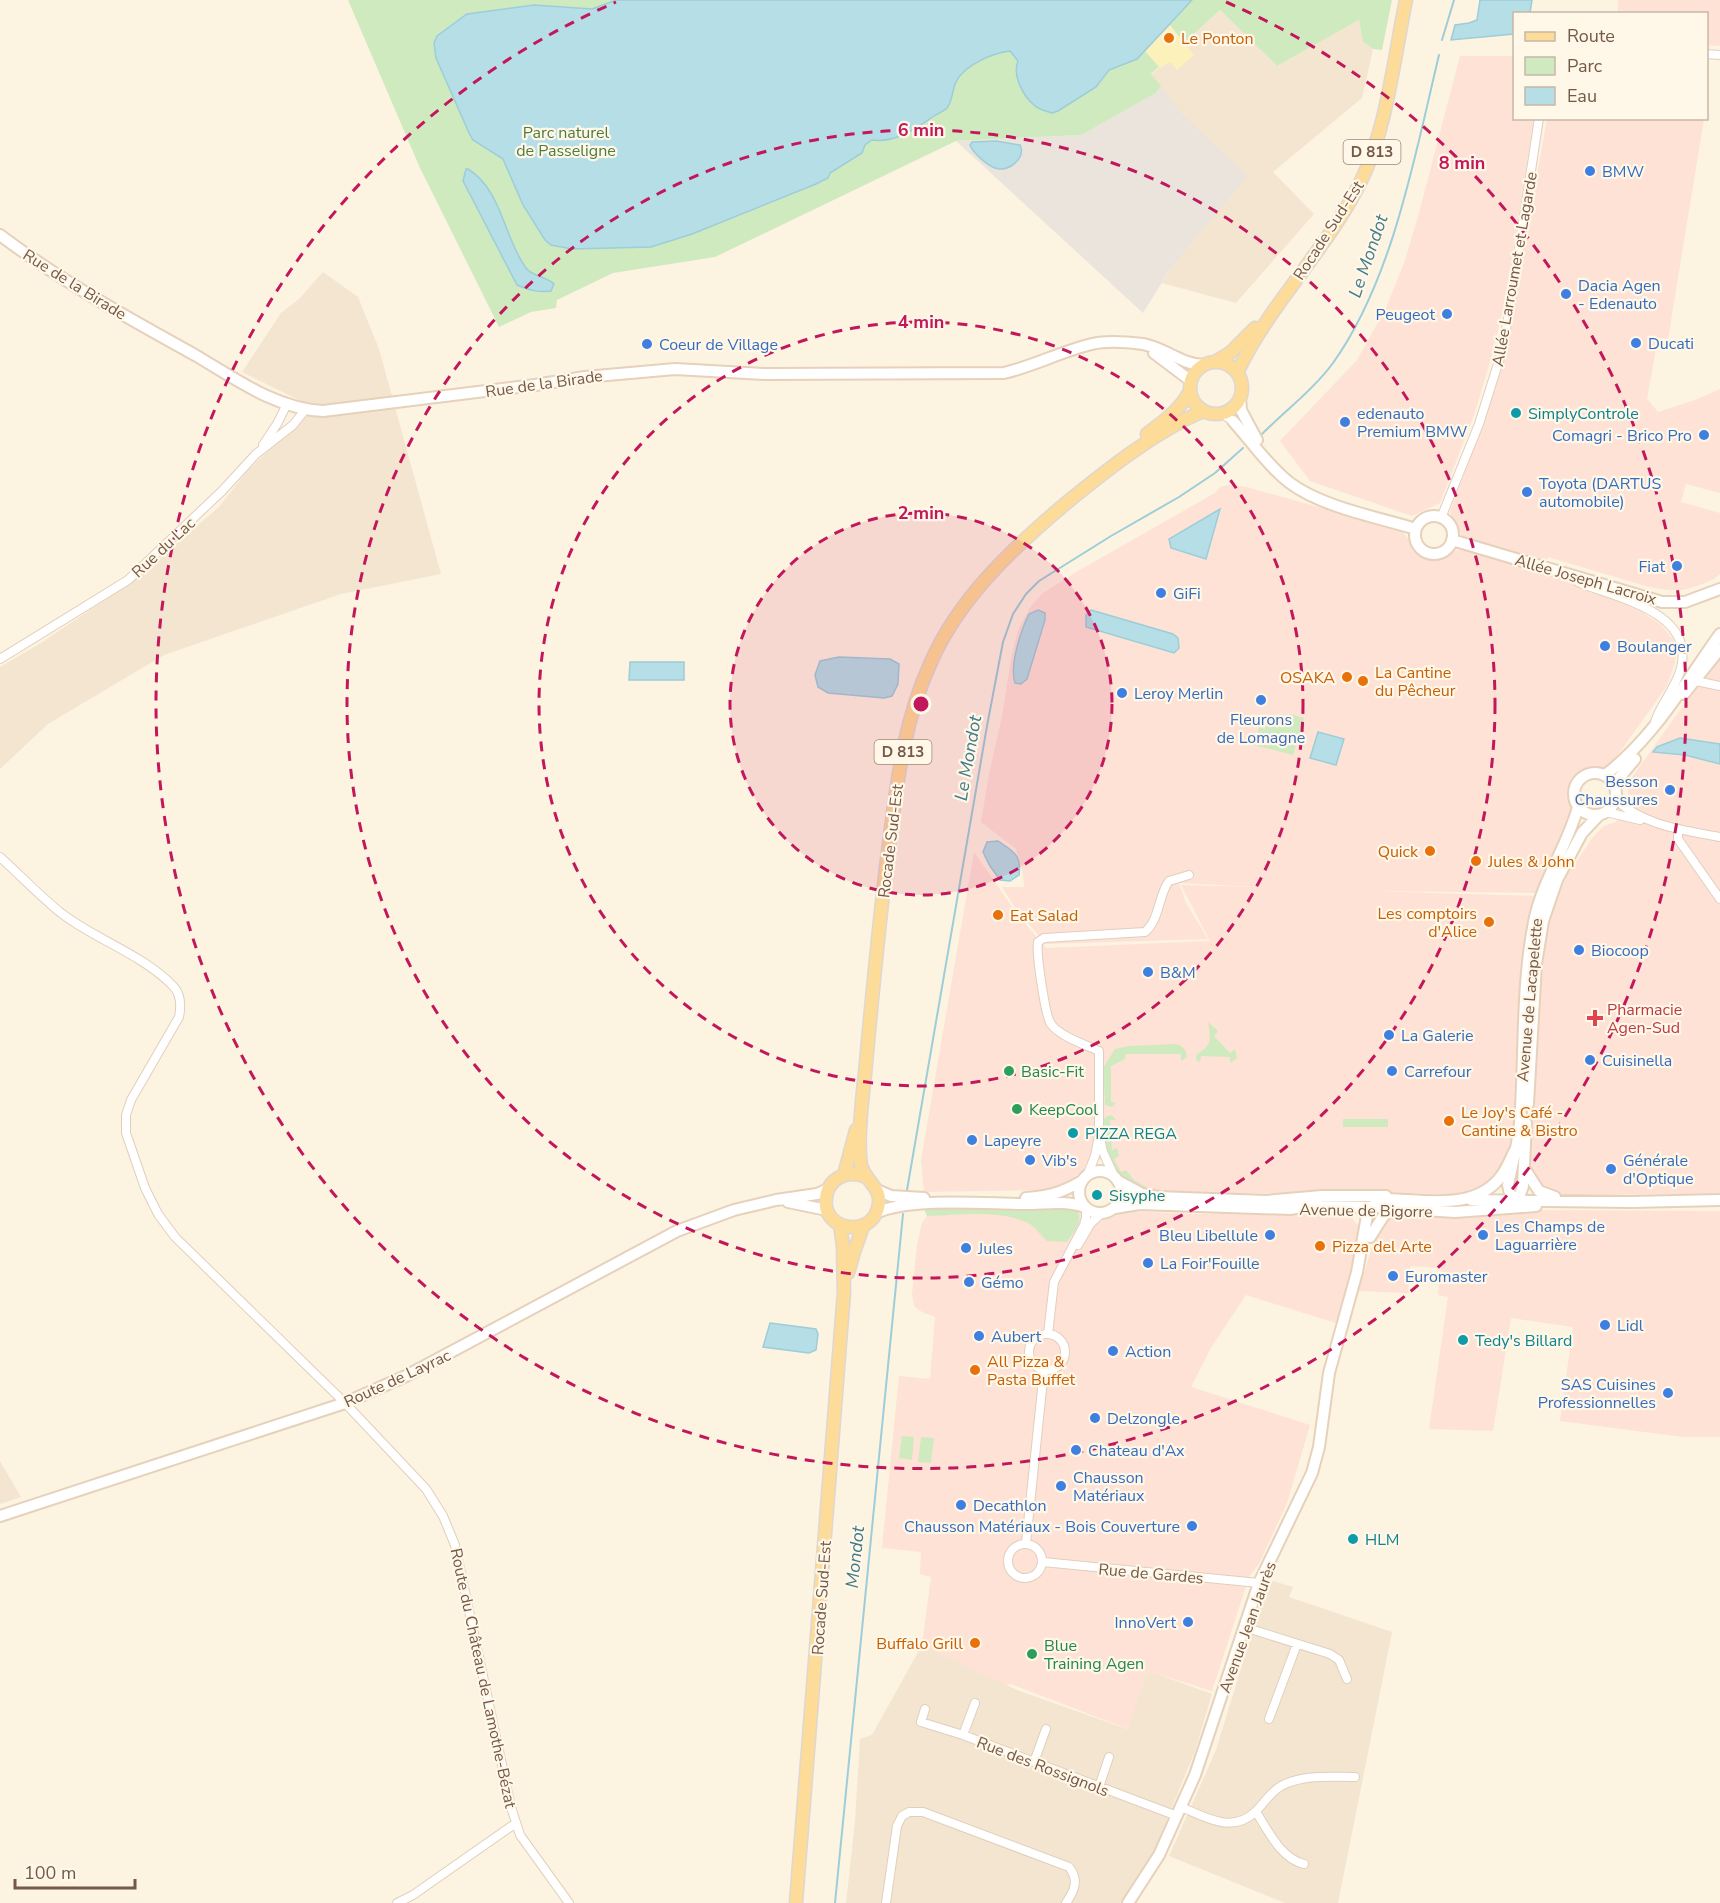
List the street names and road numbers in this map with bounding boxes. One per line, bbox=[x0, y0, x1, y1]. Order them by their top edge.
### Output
road number: D 813 bbox=[1344, 140, 1400, 164]
street label: Allée Larroumet et Lagarde bbox=[1487, 170, 1543, 368]
street label: Rocade Sud-Est bbox=[1288, 176, 1369, 285]
street label: Rue de la Birade bbox=[19, 244, 130, 325]
street label: Rue de la Birade bbox=[484, 365, 604, 403]
street label: Rue du Lac bbox=[127, 512, 201, 583]
street label: Allée Joseph Lacroix bbox=[1512, 549, 1660, 611]
road number: D 813 bbox=[874, 740, 932, 764]
street label: Rocade Sud-Est bbox=[873, 783, 909, 899]
street label: Avenue de Lacapelette bbox=[1512, 917, 1548, 1083]
street label: Avenue de Bigorre bbox=[1299, 1199, 1433, 1223]
street label: Route de Layrac bbox=[341, 1344, 455, 1413]
street label: Rocade Sud-Est bbox=[807, 1540, 837, 1656]
street label: Route du Château de Lamothe-Bézat bbox=[445, 1546, 521, 1811]
street label: Rue de Gardes bbox=[1097, 1558, 1204, 1590]
street label: Avenue Jean Jaurès bbox=[1214, 1559, 1282, 1696]
street label: Rue des Rossignols bbox=[973, 1732, 1112, 1802]

